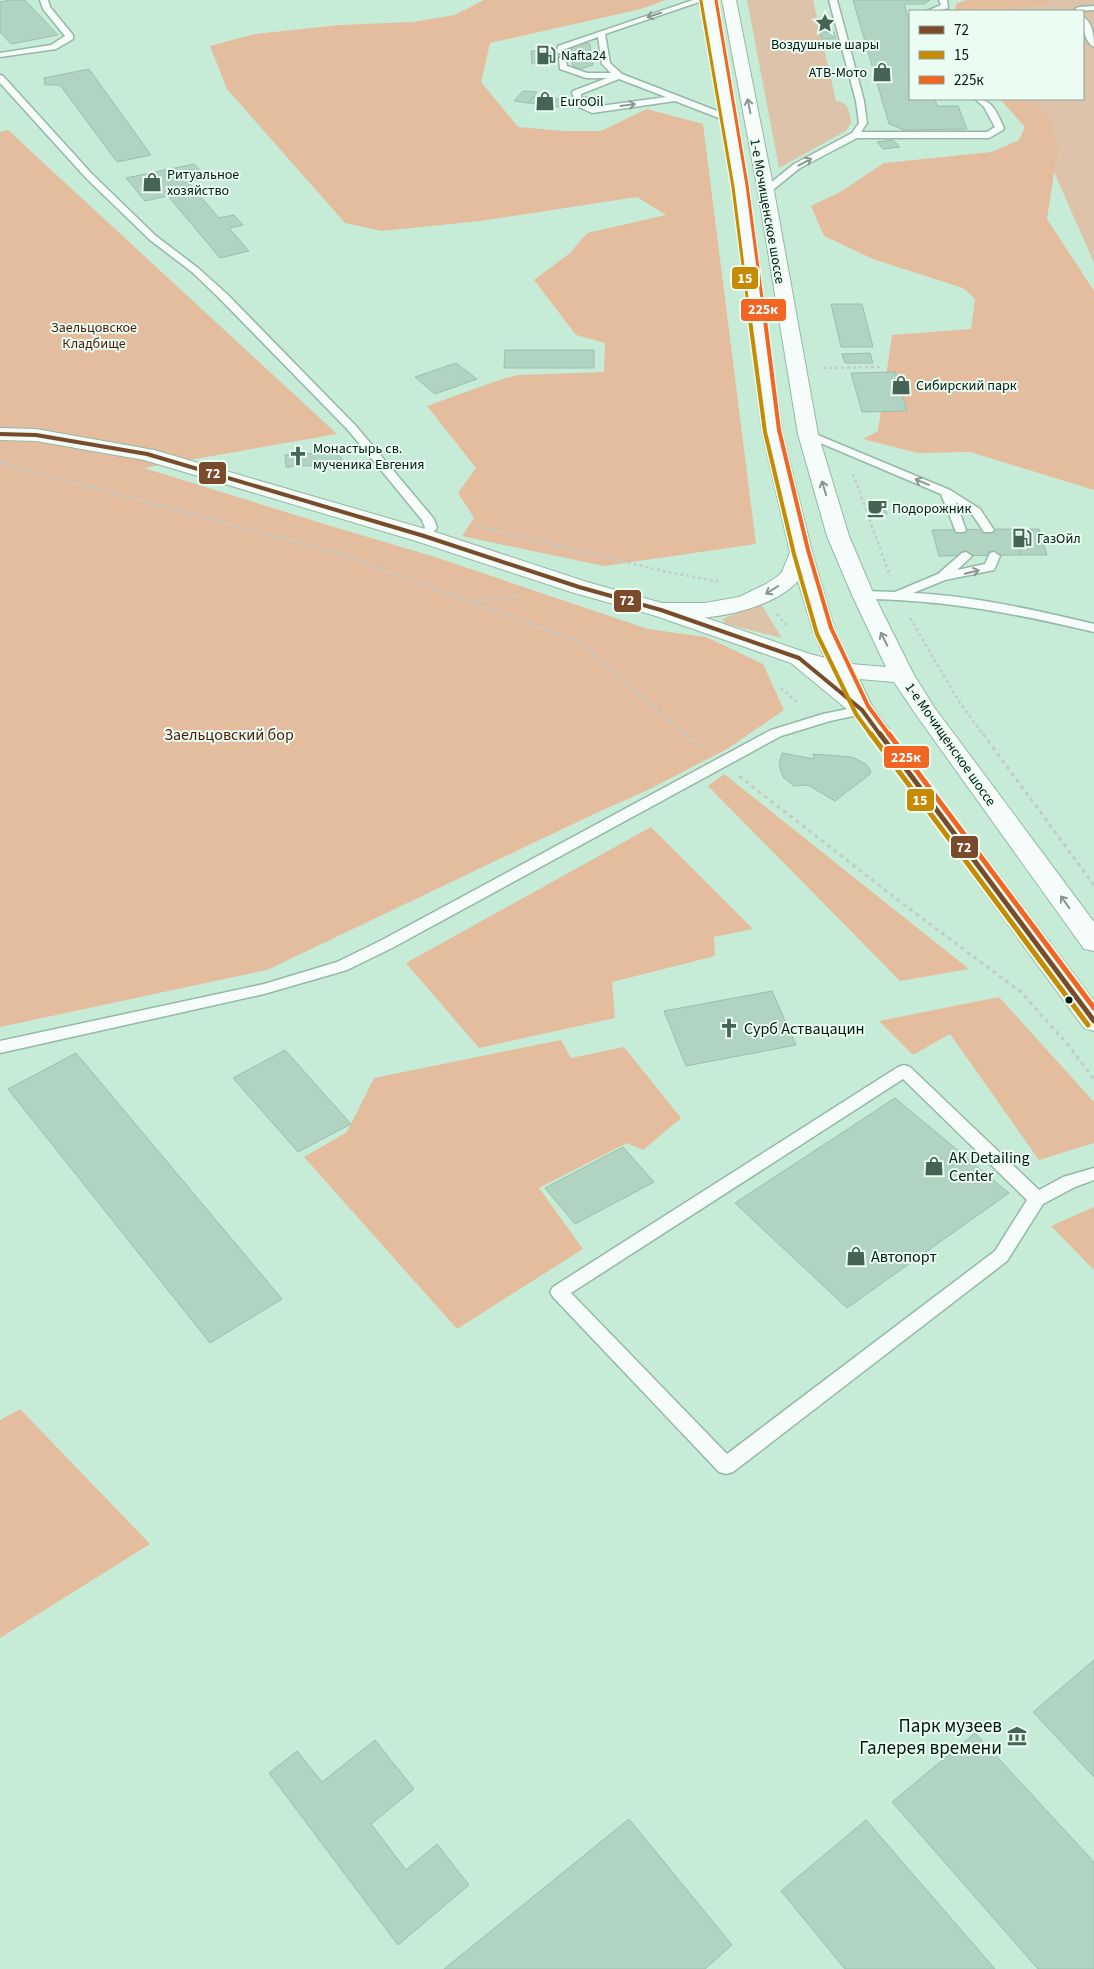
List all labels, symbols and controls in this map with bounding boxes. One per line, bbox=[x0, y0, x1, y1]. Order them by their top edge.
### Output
legend bbox=[909, 10, 1084, 100]
one-way arrow bbox=[647, 11, 663, 21]
place icon: Воздушные шары bbox=[814, 12, 836, 34]
text: 72 bbox=[954, 20, 969, 41]
place label: Воздушные шары bbox=[771, 35, 879, 55]
fuel station icon: Nafta24 bbox=[535, 44, 557, 66]
text: 15 bbox=[954, 45, 969, 66]
place label: Nafta24 bbox=[561, 46, 606, 66]
shop icon: АТВ-Мото bbox=[871, 61, 893, 83]
place label: АТВ-Мото bbox=[809, 63, 867, 83]
text: 225к bbox=[954, 70, 984, 91]
shop icon: EuroOil bbox=[534, 90, 556, 112]
place label: EuroOil bbox=[560, 92, 604, 112]
one-way arrow bbox=[744, 98, 753, 114]
one-way arrow bbox=[620, 100, 636, 110]
street label: 1-е Мочищенское шоссе bbox=[744, 137, 790, 285]
one-way arrow bbox=[797, 157, 812, 167]
place label: Ритуальное хозяйство bbox=[167, 165, 239, 201]
shop icon: Ритуальное хозяйство bbox=[141, 171, 163, 193]
line badge: 15 bbox=[731, 266, 759, 290]
text: 15 bbox=[738, 269, 752, 289]
line badge: 225к bbox=[740, 298, 787, 322]
text: 225к bbox=[748, 300, 778, 320]
park label: Заельцовское Кладбище bbox=[51, 318, 137, 354]
shop icon: Сибирский парк bbox=[890, 374, 912, 396]
place label: Сибирский парк bbox=[916, 376, 1017, 396]
place label: Монастырь св. мученика Евгения bbox=[313, 439, 425, 475]
church icon: Монастырь св. мученика Евгения bbox=[287, 445, 309, 467]
line badge: 72 bbox=[198, 461, 227, 485]
text: 72 bbox=[206, 464, 220, 484]
one-way arrow bbox=[915, 476, 930, 486]
one-way arrow bbox=[819, 481, 829, 497]
cafe icon: Подорожник bbox=[866, 497, 888, 519]
place label: Подорожник bbox=[892, 499, 971, 519]
fuel station icon: ГазОйл bbox=[1011, 527, 1033, 549]
place label: ГазОйл bbox=[1037, 529, 1081, 549]
one-way arrow bbox=[964, 566, 980, 576]
one-way arrow bbox=[766, 585, 780, 595]
line badge: 72 bbox=[613, 589, 642, 613]
text: 72 bbox=[620, 591, 634, 611]
one-way arrow bbox=[879, 632, 888, 647]
street label: 1-е Мочищенское шоссе bbox=[900, 679, 1001, 811]
park label: Заельцовский бор bbox=[164, 724, 294, 746]
line badge: 225к bbox=[883, 745, 930, 769]
text: 225к bbox=[891, 748, 921, 768]
line badge: 15 bbox=[906, 788, 935, 812]
text: 15 bbox=[913, 791, 927, 811]
line badge: 72 bbox=[950, 835, 979, 859]
text: 72 bbox=[957, 838, 971, 858]
one-way arrow bbox=[1060, 895, 1070, 909]
unlabelled marker bbox=[1064, 995, 1074, 1005]
church icon: Сурб Аствацацин bbox=[718, 1017, 740, 1039]
place label: Сурб Аствацацин bbox=[744, 1018, 865, 1040]
place label: АК Detailing Center bbox=[949, 1147, 1030, 1187]
shop icon: АК Detailing Center bbox=[923, 1155, 945, 1177]
shop icon: Автопорт bbox=[845, 1245, 867, 1267]
place label: Автопорт bbox=[871, 1246, 937, 1268]
place label: Парк музеев Галерея времени bbox=[859, 1713, 1002, 1762]
museum icon: Парк музеев Галерея времени bbox=[1006, 1725, 1028, 1747]

